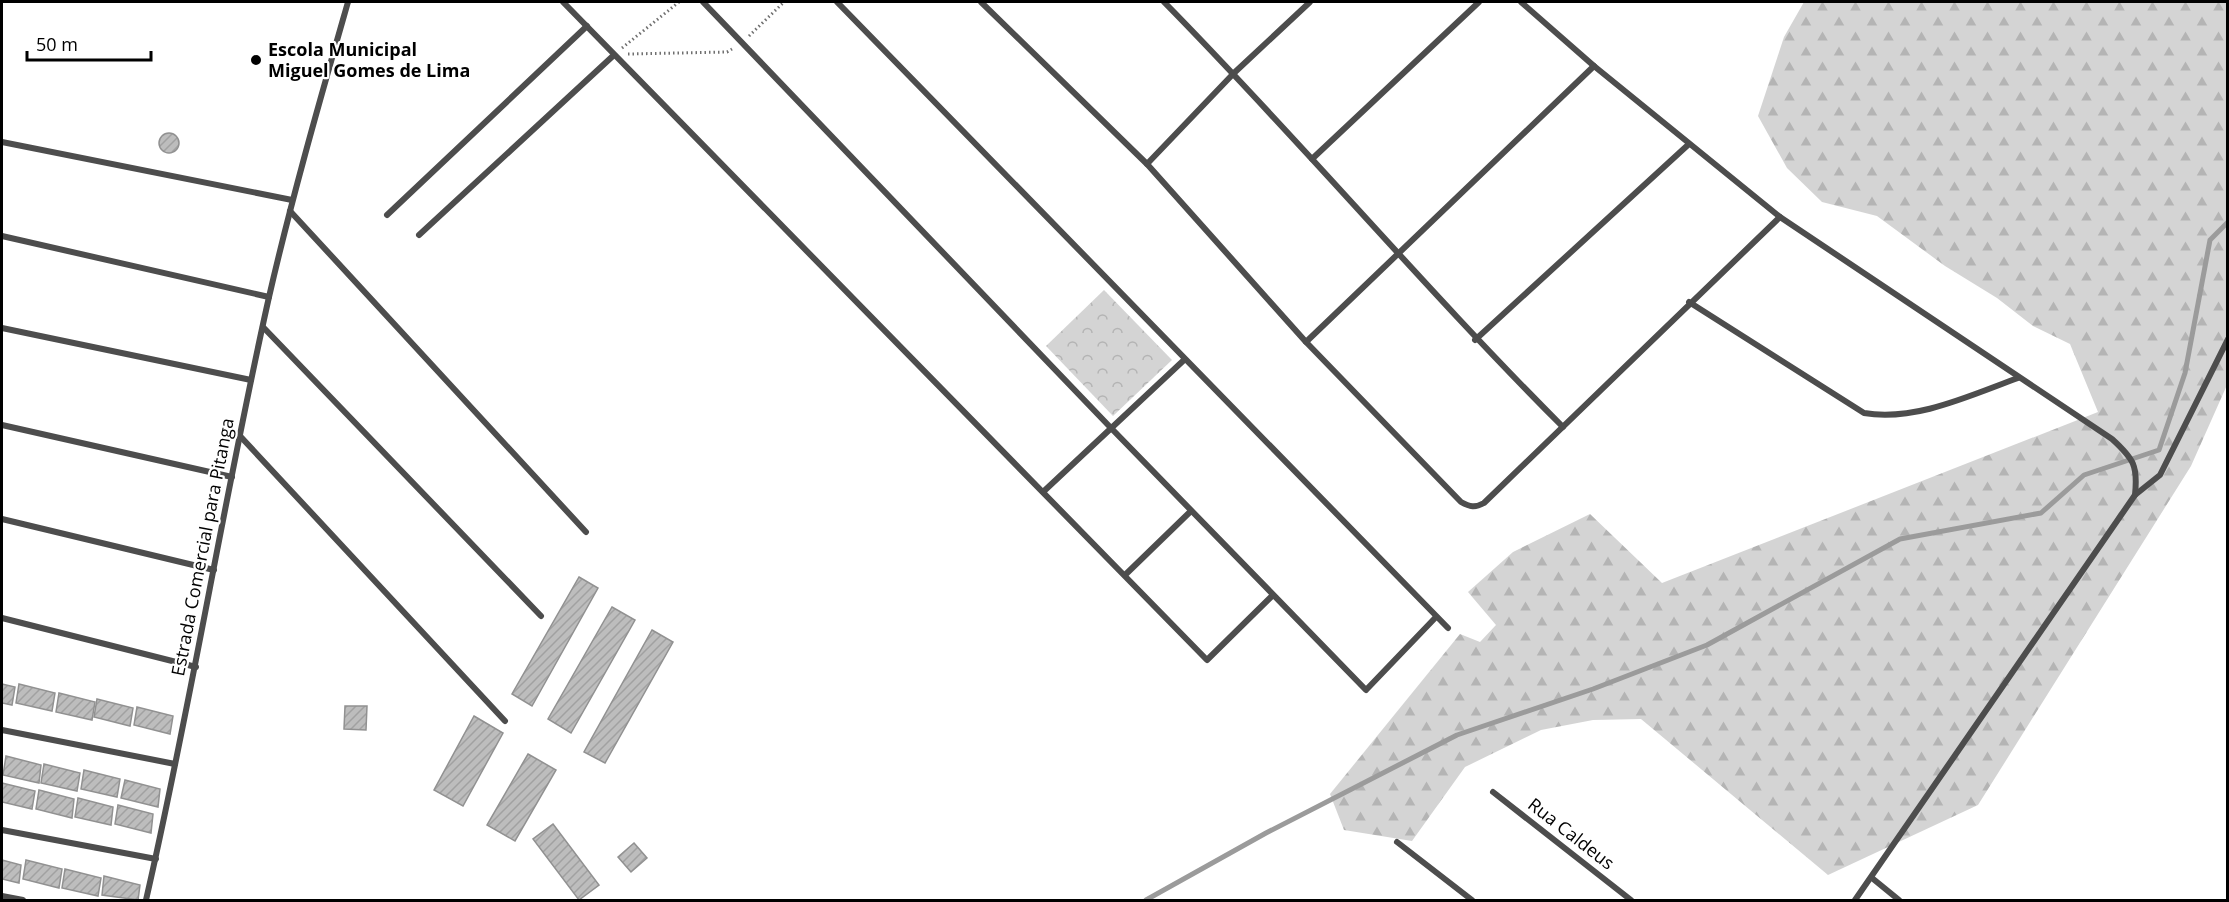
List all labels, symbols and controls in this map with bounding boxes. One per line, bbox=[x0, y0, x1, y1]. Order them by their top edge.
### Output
scale bar bbox=[27, 24, 152, 62]
text: 50 m bbox=[36, 32, 78, 56]
place label: Escola Municipal Miguel Gomes de Lima bbox=[268, 37, 470, 82]
marker: Escola Municipal Miguel Gomes de Lima bbox=[249, 53, 263, 67]
street label: Estrada Comercial para Pitanga bbox=[165, 416, 239, 678]
street label: Rua Caldeus bbox=[1523, 792, 1620, 875]

